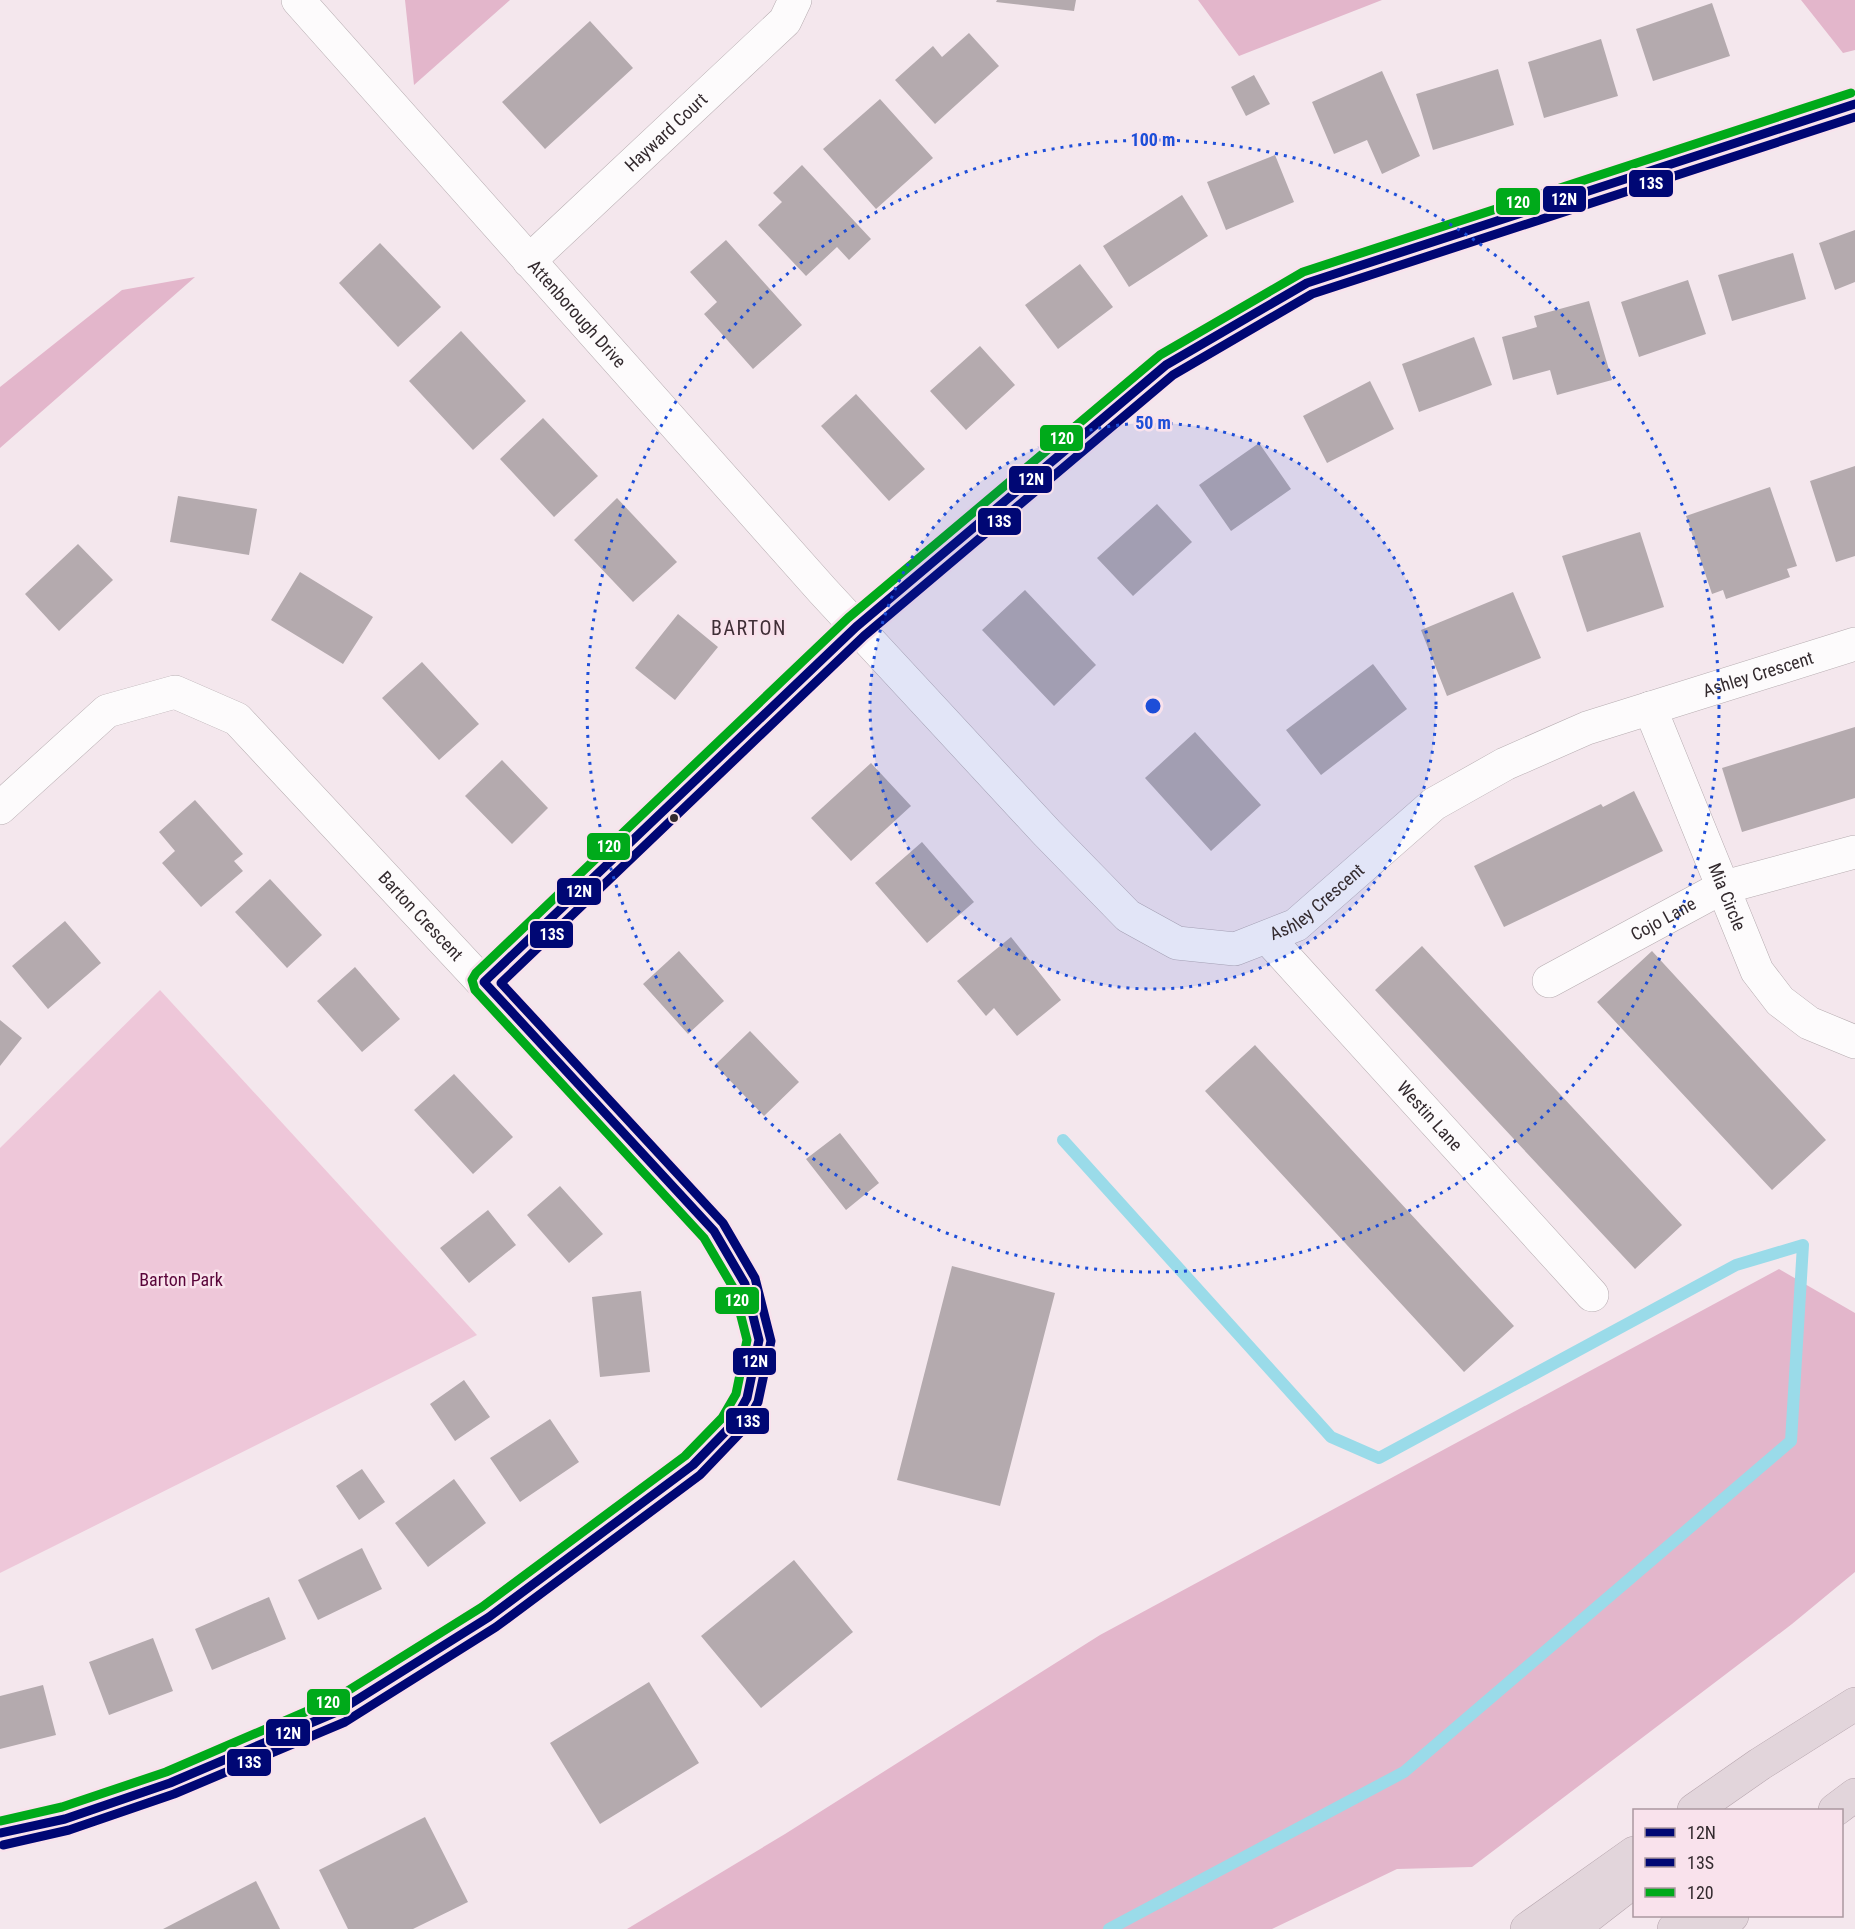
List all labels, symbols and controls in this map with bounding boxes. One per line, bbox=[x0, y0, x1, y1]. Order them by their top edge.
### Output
street label: Hayward Court bbox=[620, 88, 711, 176]
text: 100 m bbox=[1131, 129, 1175, 150]
line badge: 13S bbox=[1628, 169, 1674, 198]
text: 13S bbox=[1639, 174, 1664, 193]
line badge: 12N bbox=[1542, 185, 1587, 213]
line badge: 120 bbox=[1495, 187, 1541, 216]
text: 12N bbox=[1551, 190, 1577, 209]
text: 120 bbox=[1506, 193, 1530, 212]
street label: Attenborough Drive bbox=[524, 256, 631, 372]
text: 50 m bbox=[1135, 412, 1171, 433]
line badge: 120 bbox=[1039, 424, 1084, 452]
text: 120 bbox=[1050, 429, 1074, 448]
line badge: 12N bbox=[1008, 465, 1053, 494]
text: 12N bbox=[1018, 470, 1044, 489]
line badge: 13S bbox=[977, 507, 1022, 536]
text: 13S bbox=[987, 512, 1012, 531]
district label: BARTON bbox=[711, 616, 787, 640]
street label: Ashley Crescent bbox=[1700, 647, 1816, 701]
centre of rings bbox=[1143, 696, 1163, 716]
unlabelled marker bbox=[668, 812, 680, 824]
line badge: 120 bbox=[586, 832, 631, 861]
text: 120 bbox=[597, 837, 621, 856]
street label: Ashley Crescent bbox=[1267, 859, 1368, 944]
street label: Mia Circle bbox=[1704, 860, 1750, 934]
street label: Barton Crescent bbox=[374, 867, 468, 965]
line badge: 12N bbox=[556, 877, 602, 906]
text: 12N bbox=[566, 882, 592, 901]
street label: Cojo Lane bbox=[1627, 893, 1699, 945]
line badge: 13S bbox=[529, 920, 574, 949]
text: 13S bbox=[540, 925, 565, 944]
street label: Westin Lane bbox=[1393, 1077, 1467, 1155]
park label: Barton Park bbox=[139, 1269, 223, 1290]
line badge: 120 bbox=[714, 1286, 760, 1315]
text: 120 bbox=[725, 1291, 749, 1310]
line badge: 12N bbox=[732, 1347, 777, 1376]
text: 12N bbox=[742, 1352, 768, 1371]
line badge: 13S bbox=[725, 1407, 770, 1435]
text: 13S bbox=[736, 1412, 761, 1431]
line badge: 120 bbox=[306, 1688, 351, 1716]
text: 120 bbox=[316, 1693, 340, 1712]
line badge: 12N bbox=[265, 1718, 311, 1747]
text: 12N bbox=[275, 1724, 301, 1743]
line badge: 13S bbox=[226, 1748, 272, 1777]
text: 13S bbox=[237, 1753, 262, 1772]
legend bbox=[1633, 1809, 1843, 1917]
text: 12N bbox=[1687, 1822, 1716, 1843]
text: 13S bbox=[1687, 1852, 1714, 1873]
text: 120 bbox=[1687, 1882, 1714, 1903]

